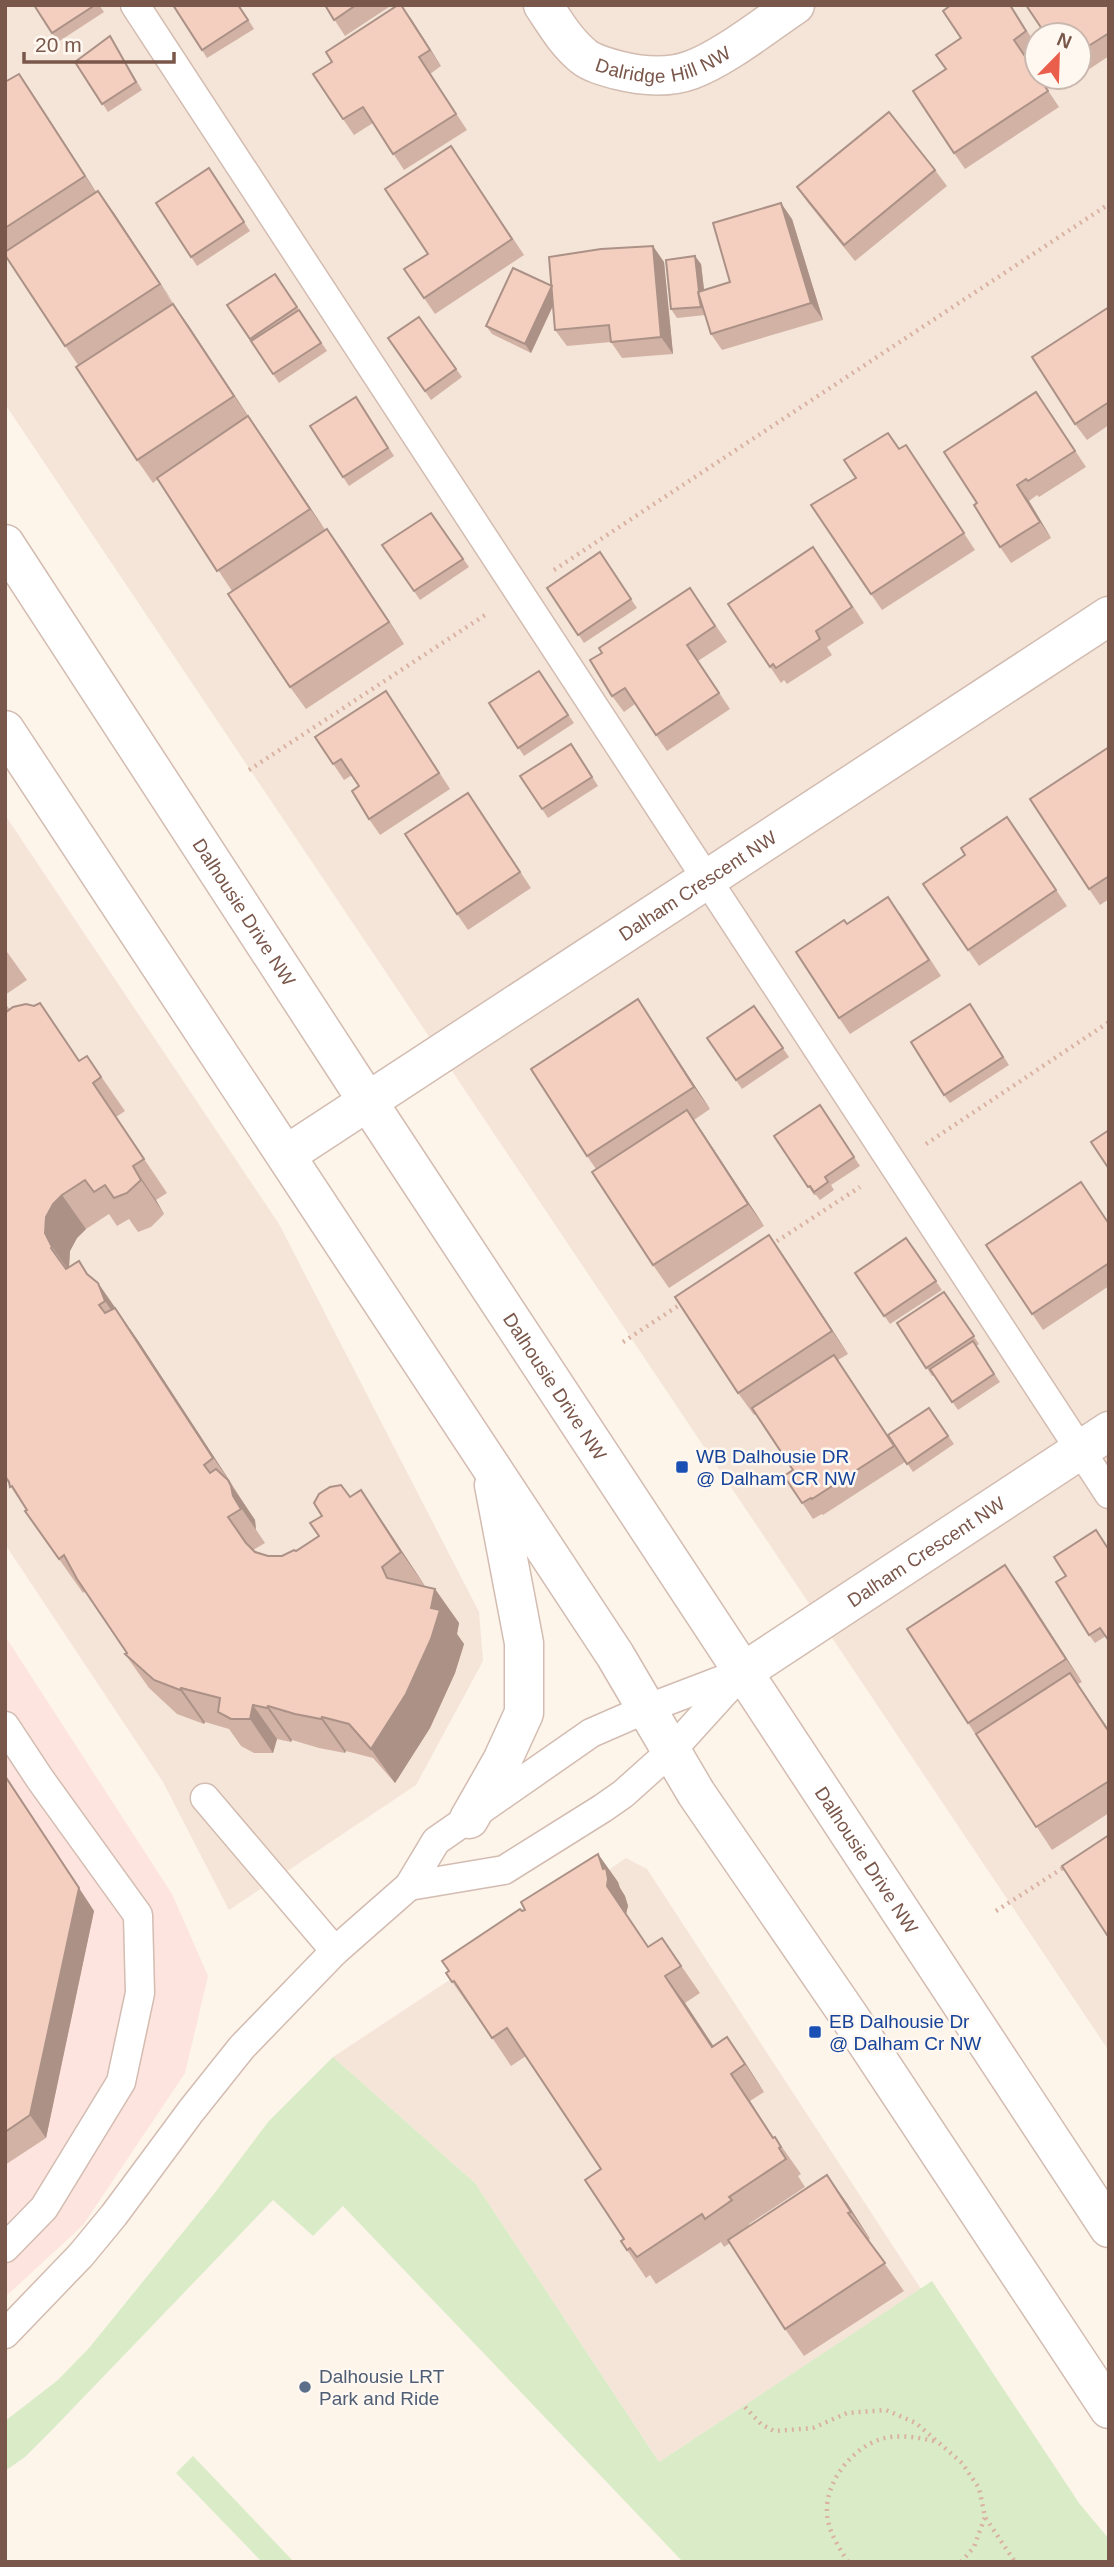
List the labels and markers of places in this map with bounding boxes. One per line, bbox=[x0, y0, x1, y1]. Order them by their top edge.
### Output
place label: WB Dalhousie DR @ Dalham CR NW bbox=[696, 1446, 856, 1489]
marker: WB Dalhousie DR @ Dalham CR NW bbox=[674, 1459, 690, 1475]
place label: EB Dalhousie Dr @ Dalham Cr NW bbox=[829, 2011, 981, 2054]
marker: EB Dalhousie Dr @ Dalham Cr NW bbox=[807, 2024, 823, 2040]
place label: Dalhousie LRT Park and Ride bbox=[319, 2366, 445, 2409]
marker: Dalhousie LRT Park and Ride bbox=[297, 2379, 313, 2395]

